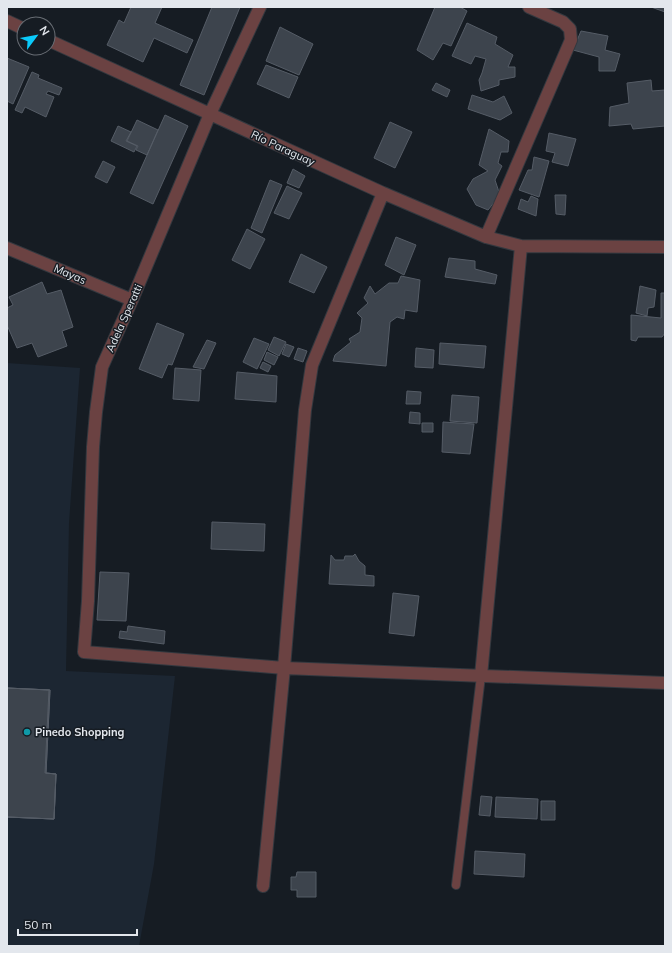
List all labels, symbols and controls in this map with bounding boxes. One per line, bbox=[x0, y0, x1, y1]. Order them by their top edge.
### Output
north arrow bbox=[16, 16, 56, 56]
text: N bbox=[36, 23, 53, 38]
street label: Río Paraguay bbox=[249, 127, 317, 169]
street label: Mayas bbox=[52, 261, 88, 287]
street label: Adela Speratti bbox=[103, 282, 145, 354]
place label: Pinedo Shopping bbox=[35, 725, 125, 739]
marker: Pinedo Shopping bbox=[22, 727, 32, 737]
scale bar bbox=[18, 911, 137, 937]
text: 50 m bbox=[24, 917, 52, 932]

